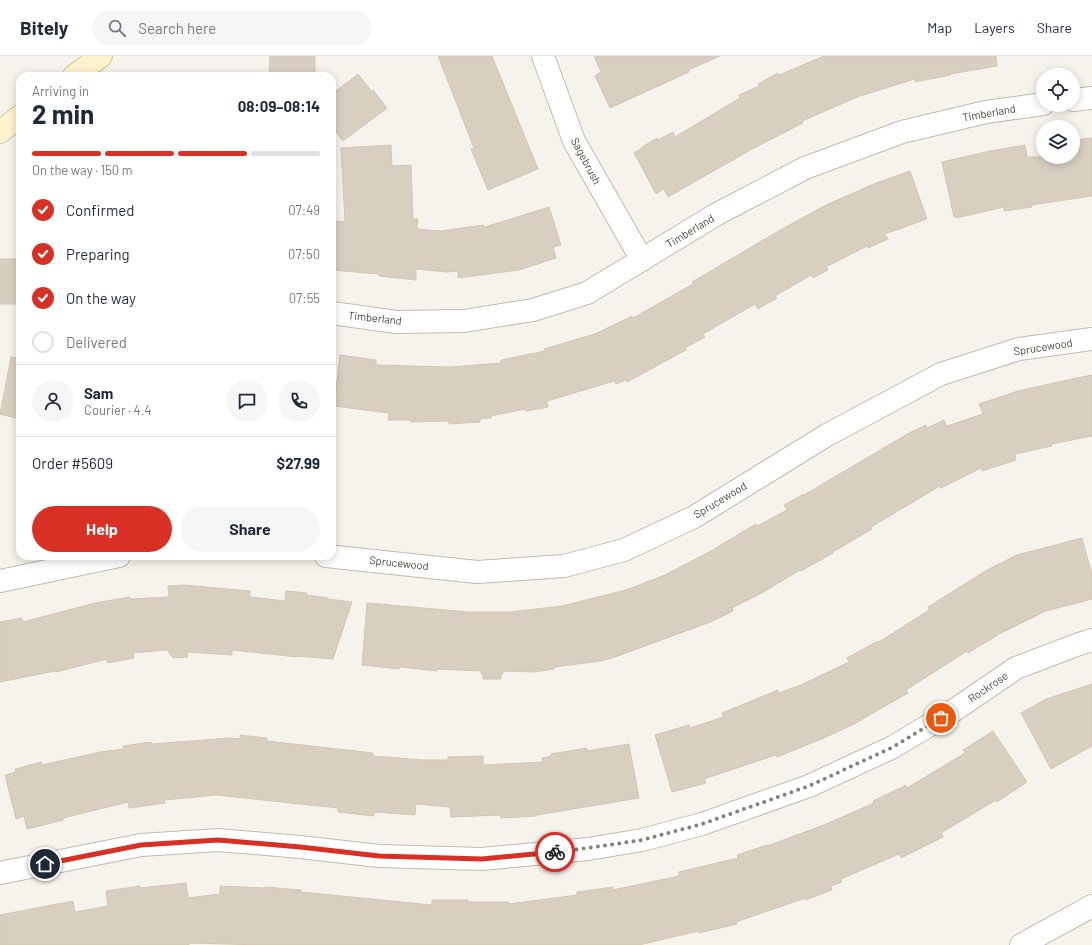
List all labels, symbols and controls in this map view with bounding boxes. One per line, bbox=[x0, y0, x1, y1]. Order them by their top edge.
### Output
search box bbox=[92, 10, 372, 46]
text: Bitely bbox=[20, 16, 68, 39]
icon: search bbox=[106, 17, 128, 39]
text: Search here bbox=[138, 19, 216, 37]
text: Map bbox=[927, 19, 952, 36]
text: Layers bbox=[974, 19, 1015, 36]
text: Share bbox=[1037, 19, 1072, 36]
map controls bbox=[1036, 68, 1080, 164]
button: locate bbox=[1036, 68, 1080, 112]
text: Arriving in bbox=[32, 83, 89, 99]
text: 08:09–08:14 bbox=[238, 97, 320, 115]
text: 2 min bbox=[32, 98, 94, 129]
street label: Timberland bbox=[961, 101, 1017, 124]
button: layers bbox=[1036, 120, 1080, 164]
street label: Sagebrush bbox=[569, 135, 604, 186]
text: On the way · 150 m bbox=[32, 162, 133, 178]
icon: check bbox=[32, 199, 54, 221]
text: Confirmed bbox=[66, 201, 134, 219]
text: 07:49 bbox=[288, 202, 320, 218]
street label: Timberland bbox=[663, 211, 716, 250]
icon: check bbox=[32, 243, 54, 265]
text: Preparing bbox=[66, 245, 130, 263]
text: 07:50 bbox=[288, 246, 320, 262]
icon: check bbox=[32, 287, 54, 309]
text: On the way bbox=[66, 289, 136, 307]
text: 07:55 bbox=[289, 290, 320, 306]
street label: Timberland bbox=[348, 308, 402, 327]
text: Delivered bbox=[66, 333, 127, 351]
street label: Sprucewood bbox=[1012, 335, 1073, 358]
button: person bbox=[32, 380, 74, 422]
button: chat bbox=[226, 380, 268, 422]
button: phone bbox=[278, 380, 320, 422]
text: Sam bbox=[84, 384, 113, 402]
text: Courier · 4.4 bbox=[84, 402, 152, 418]
text: Order #5609 bbox=[32, 454, 113, 472]
text: $27.99 bbox=[277, 454, 320, 472]
street label: Sprucewood bbox=[691, 479, 749, 520]
button: Help bbox=[32, 506, 172, 552]
button: Share bbox=[180, 506, 320, 552]
street label: Sprucewood bbox=[369, 553, 429, 572]
street label: Rockrose bbox=[965, 669, 1010, 705]
pin bbox=[924, 701, 958, 735]
icon: bag bbox=[930, 707, 952, 729]
courier bbox=[535, 832, 575, 872]
icon: bike bbox=[544, 841, 566, 863]
pin bbox=[28, 847, 62, 881]
icon: home bbox=[34, 853, 56, 875]

